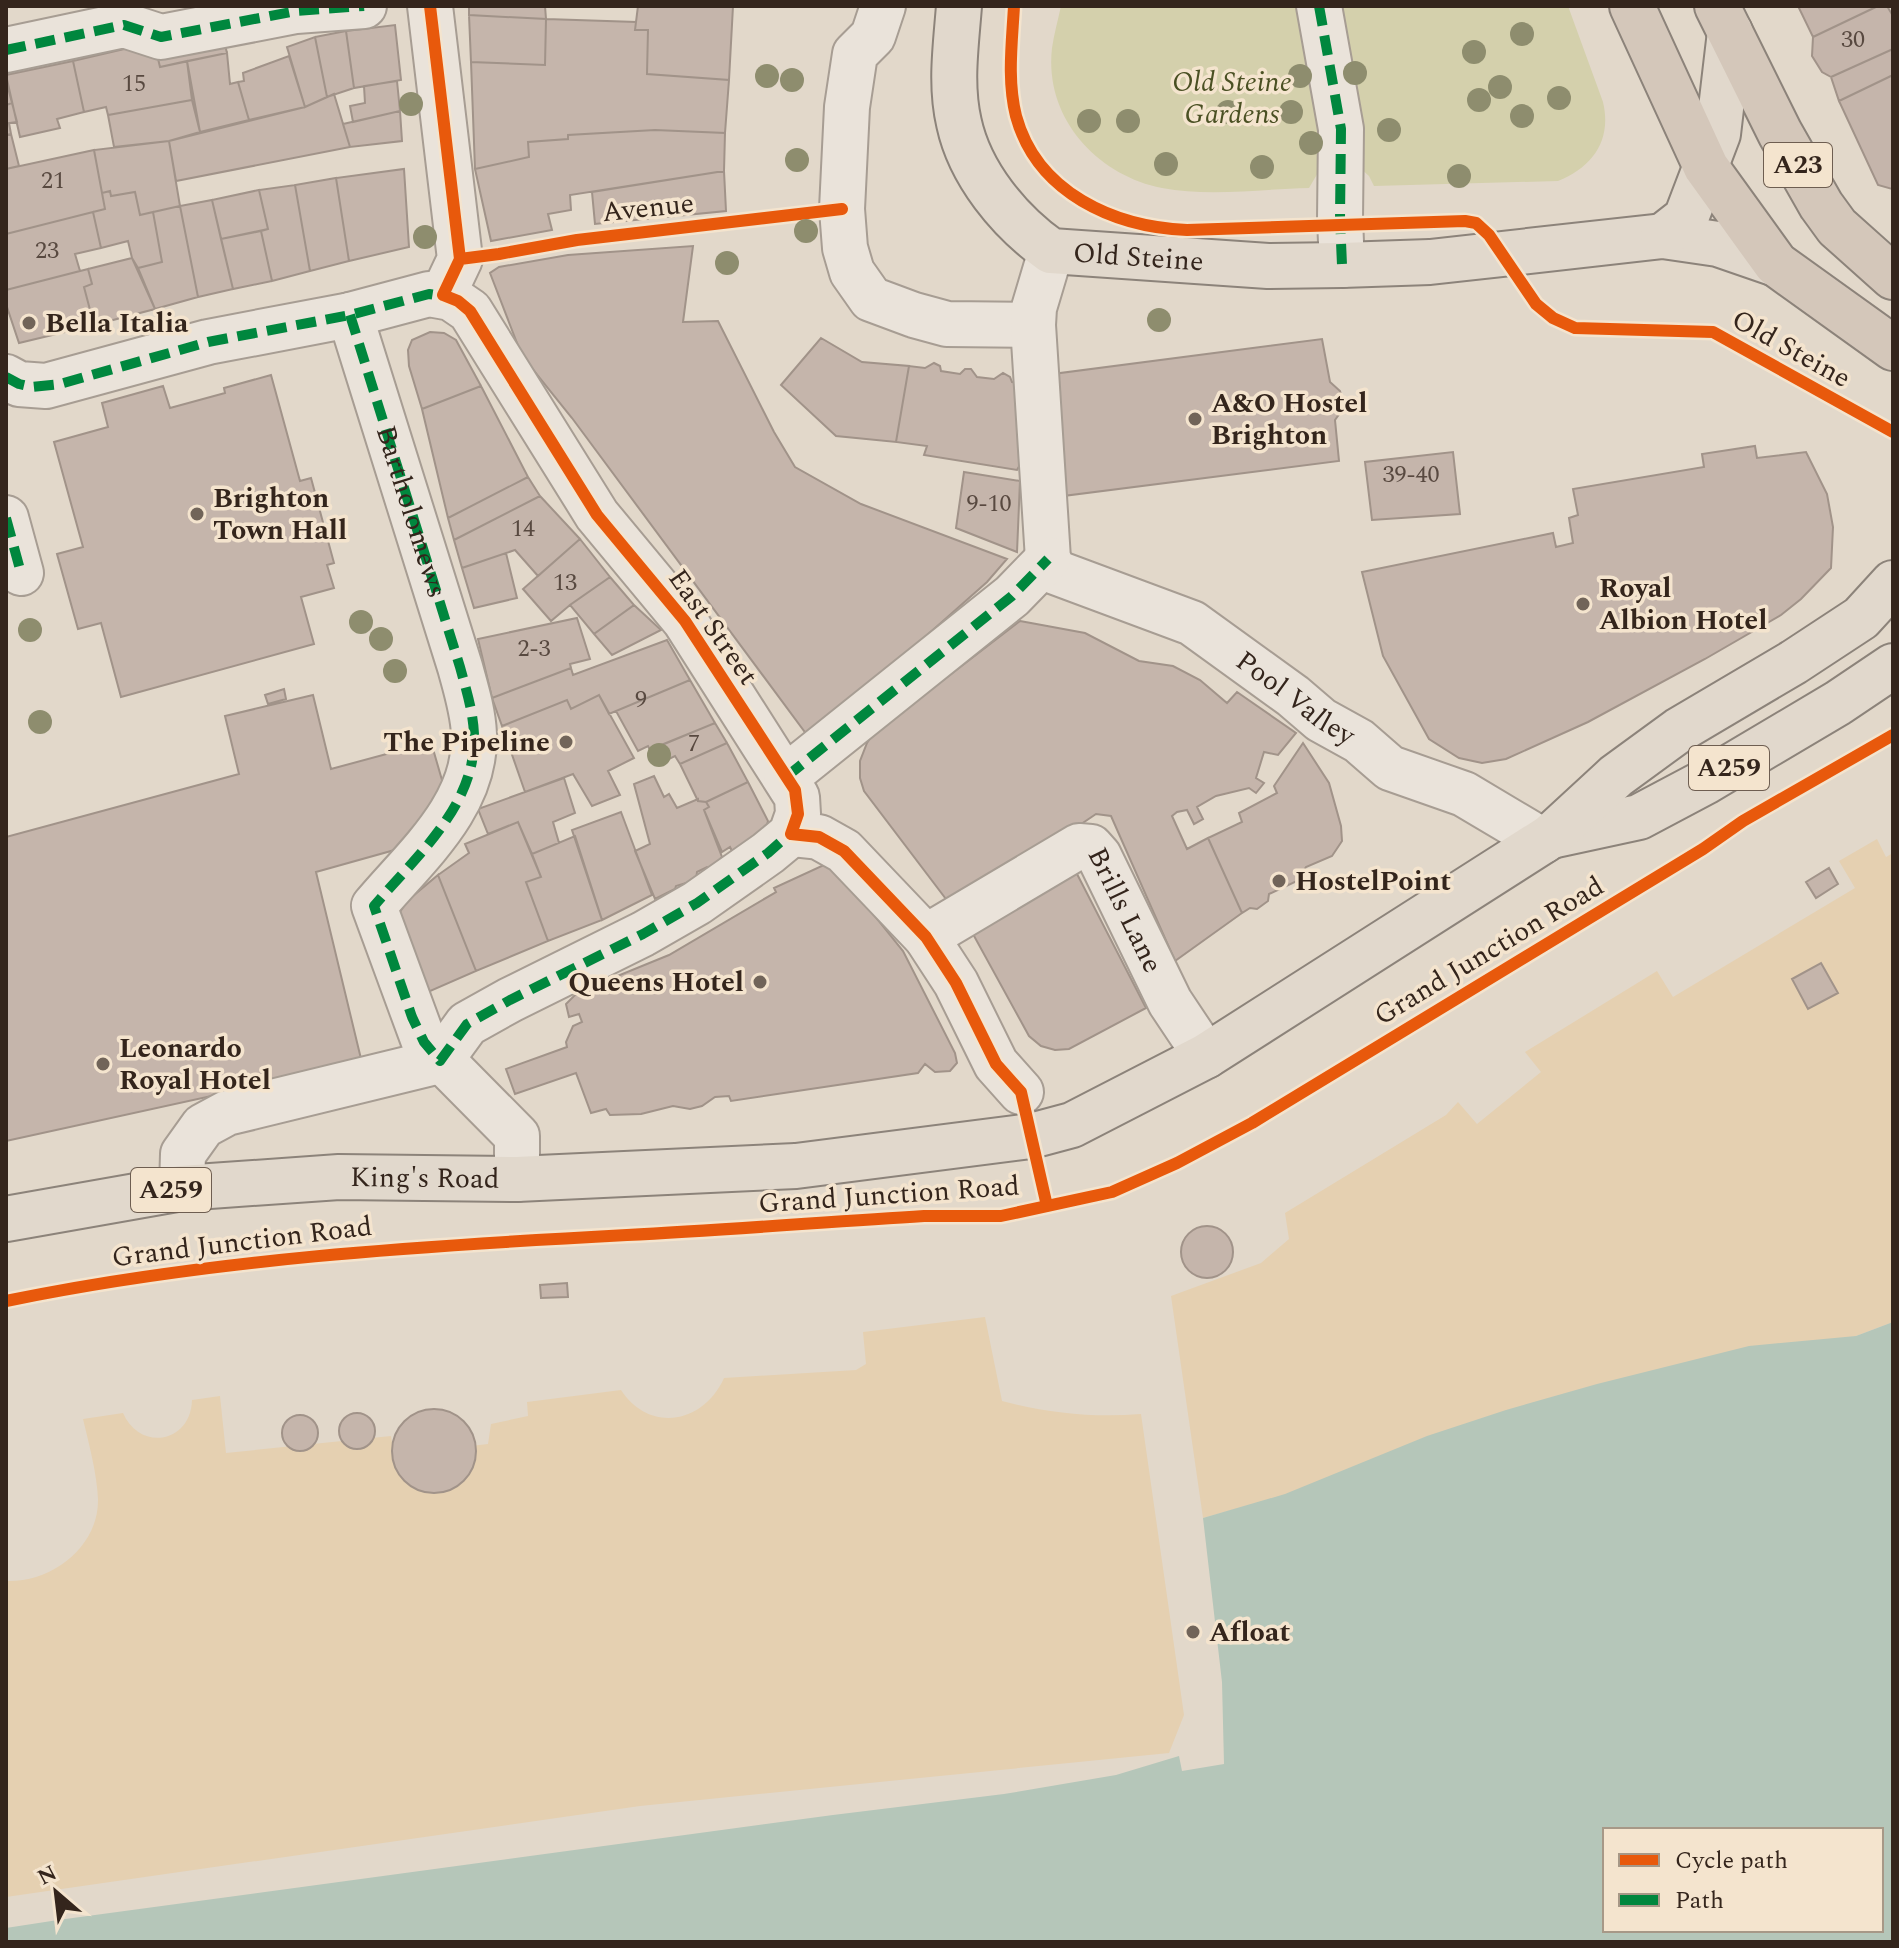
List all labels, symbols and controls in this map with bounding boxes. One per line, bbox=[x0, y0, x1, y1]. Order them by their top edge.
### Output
house number: 30 bbox=[1841, 22, 1865, 58]
park label: Old Steine Gardens bbox=[1172, 61, 1292, 136]
house number: 15 bbox=[122, 66, 146, 102]
road number: A23 bbox=[1764, 143, 1832, 187]
house number: 21 bbox=[41, 163, 65, 199]
street label: Avenue bbox=[600, 182, 696, 234]
street label: Old Steine bbox=[1072, 231, 1205, 283]
house number: 23 bbox=[35, 233, 59, 269]
street label: Old Steine bbox=[1723, 299, 1859, 399]
place label: Bella Italia bbox=[45, 302, 189, 345]
marker: Bella Italia bbox=[20, 314, 38, 332]
place label: A&O Hostel Brighton bbox=[1211, 382, 1367, 457]
marker: A&O Hostel Brighton bbox=[1186, 410, 1204, 428]
street label: Bartholomews bbox=[364, 420, 459, 603]
house number: 39-40 bbox=[1383, 457, 1440, 493]
place label: Brighton Town Hall bbox=[213, 477, 347, 552]
house number: 9-10 bbox=[967, 486, 1012, 522]
marker: Brighton Town Hall bbox=[188, 505, 206, 523]
house number: 14 bbox=[511, 511, 535, 547]
street label: East Street bbox=[657, 560, 769, 694]
house number: 13 bbox=[553, 565, 577, 601]
place label: Royal Albion Hotel bbox=[1599, 567, 1767, 642]
marker: Royal Albion Hotel bbox=[1574, 595, 1592, 613]
house number: 2-3 bbox=[518, 631, 551, 667]
street label: Pool Valley bbox=[1227, 640, 1364, 757]
house number: 9 bbox=[635, 682, 647, 718]
place label: The Pipeline bbox=[383, 721, 550, 764]
house number: 7 bbox=[688, 726, 700, 762]
marker: The Pipeline bbox=[557, 733, 575, 751]
road number: A259 bbox=[1689, 746, 1769, 790]
street label: Brills Lane bbox=[1076, 840, 1174, 980]
place label: HostelPoint bbox=[1295, 860, 1451, 903]
street label: Grand Junction Road bbox=[1366, 865, 1612, 1037]
marker: HostelPoint bbox=[1270, 872, 1288, 890]
place label: Queens Hotel bbox=[568, 961, 744, 1004]
marker: Queens Hotel bbox=[751, 973, 769, 991]
place label: Leonardo Royal Hotel bbox=[119, 1027, 271, 1102]
marker: Leonardo Royal Hotel bbox=[94, 1055, 112, 1073]
street label: King's Road bbox=[350, 1156, 500, 1200]
street label: Grand Junction Road bbox=[757, 1164, 1021, 1226]
road number: A259 bbox=[131, 1168, 211, 1212]
street label: Grand Junction Road bbox=[109, 1205, 375, 1279]
place label: Afloat bbox=[1209, 1611, 1290, 1654]
marker: Afloat bbox=[1184, 1623, 1202, 1641]
legend bbox=[1603, 1828, 1883, 1932]
text: Cycle path bbox=[1675, 1843, 1788, 1879]
north arrow bbox=[16, 1852, 96, 1932]
text: N bbox=[32, 1857, 63, 1894]
text: Path bbox=[1675, 1883, 1724, 1919]

